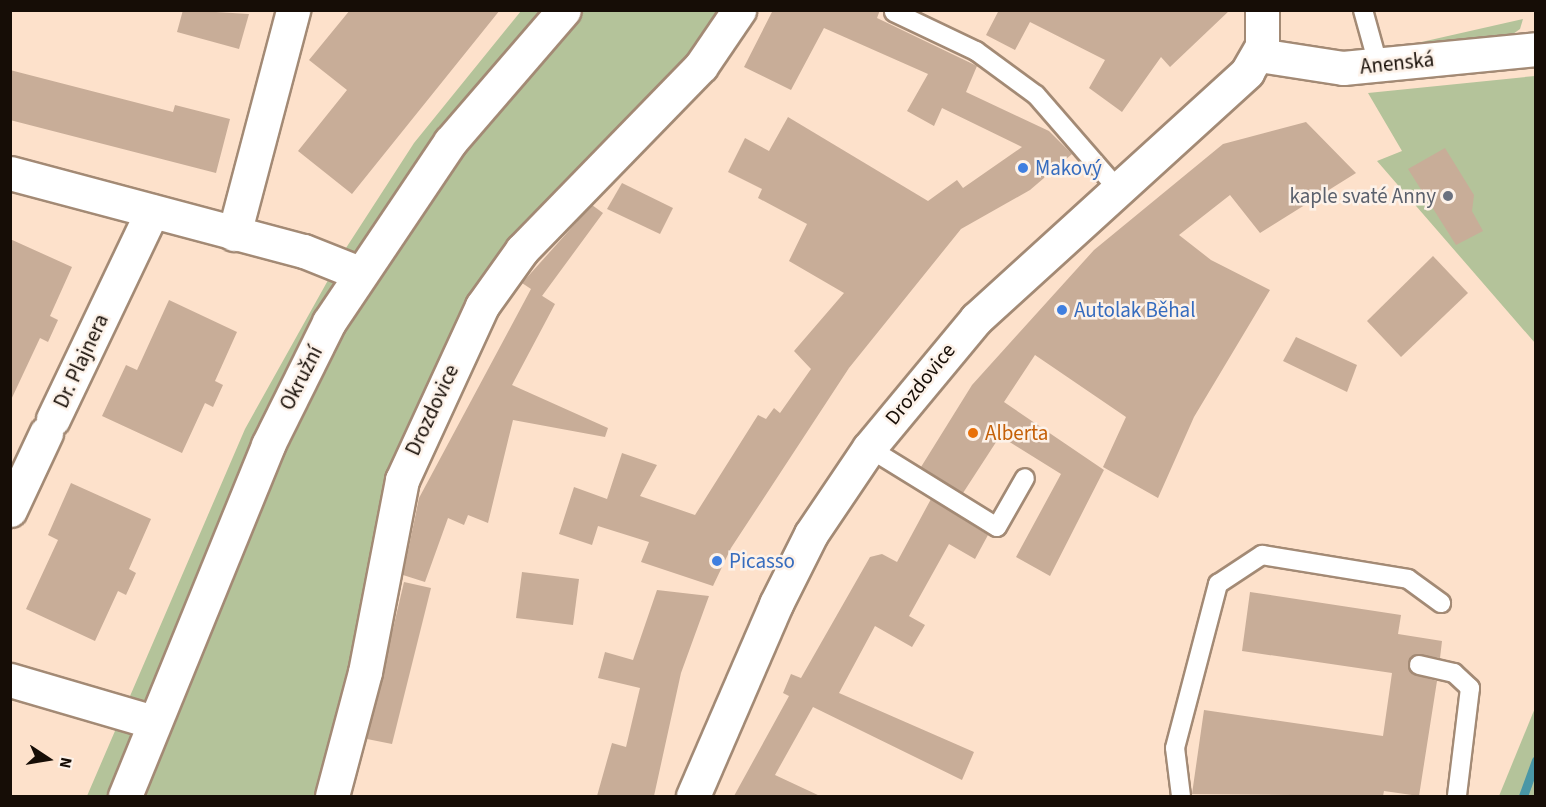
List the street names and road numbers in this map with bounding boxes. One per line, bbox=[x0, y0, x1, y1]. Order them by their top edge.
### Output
street label: Anenská bbox=[1359, 47, 1435, 79]
street label: Dr. Plajnera bbox=[48, 310, 114, 412]
street label: Drozdovice bbox=[880, 338, 960, 430]
street label: Okružní bbox=[274, 342, 328, 414]
street label: Drozdovice bbox=[400, 361, 464, 459]

